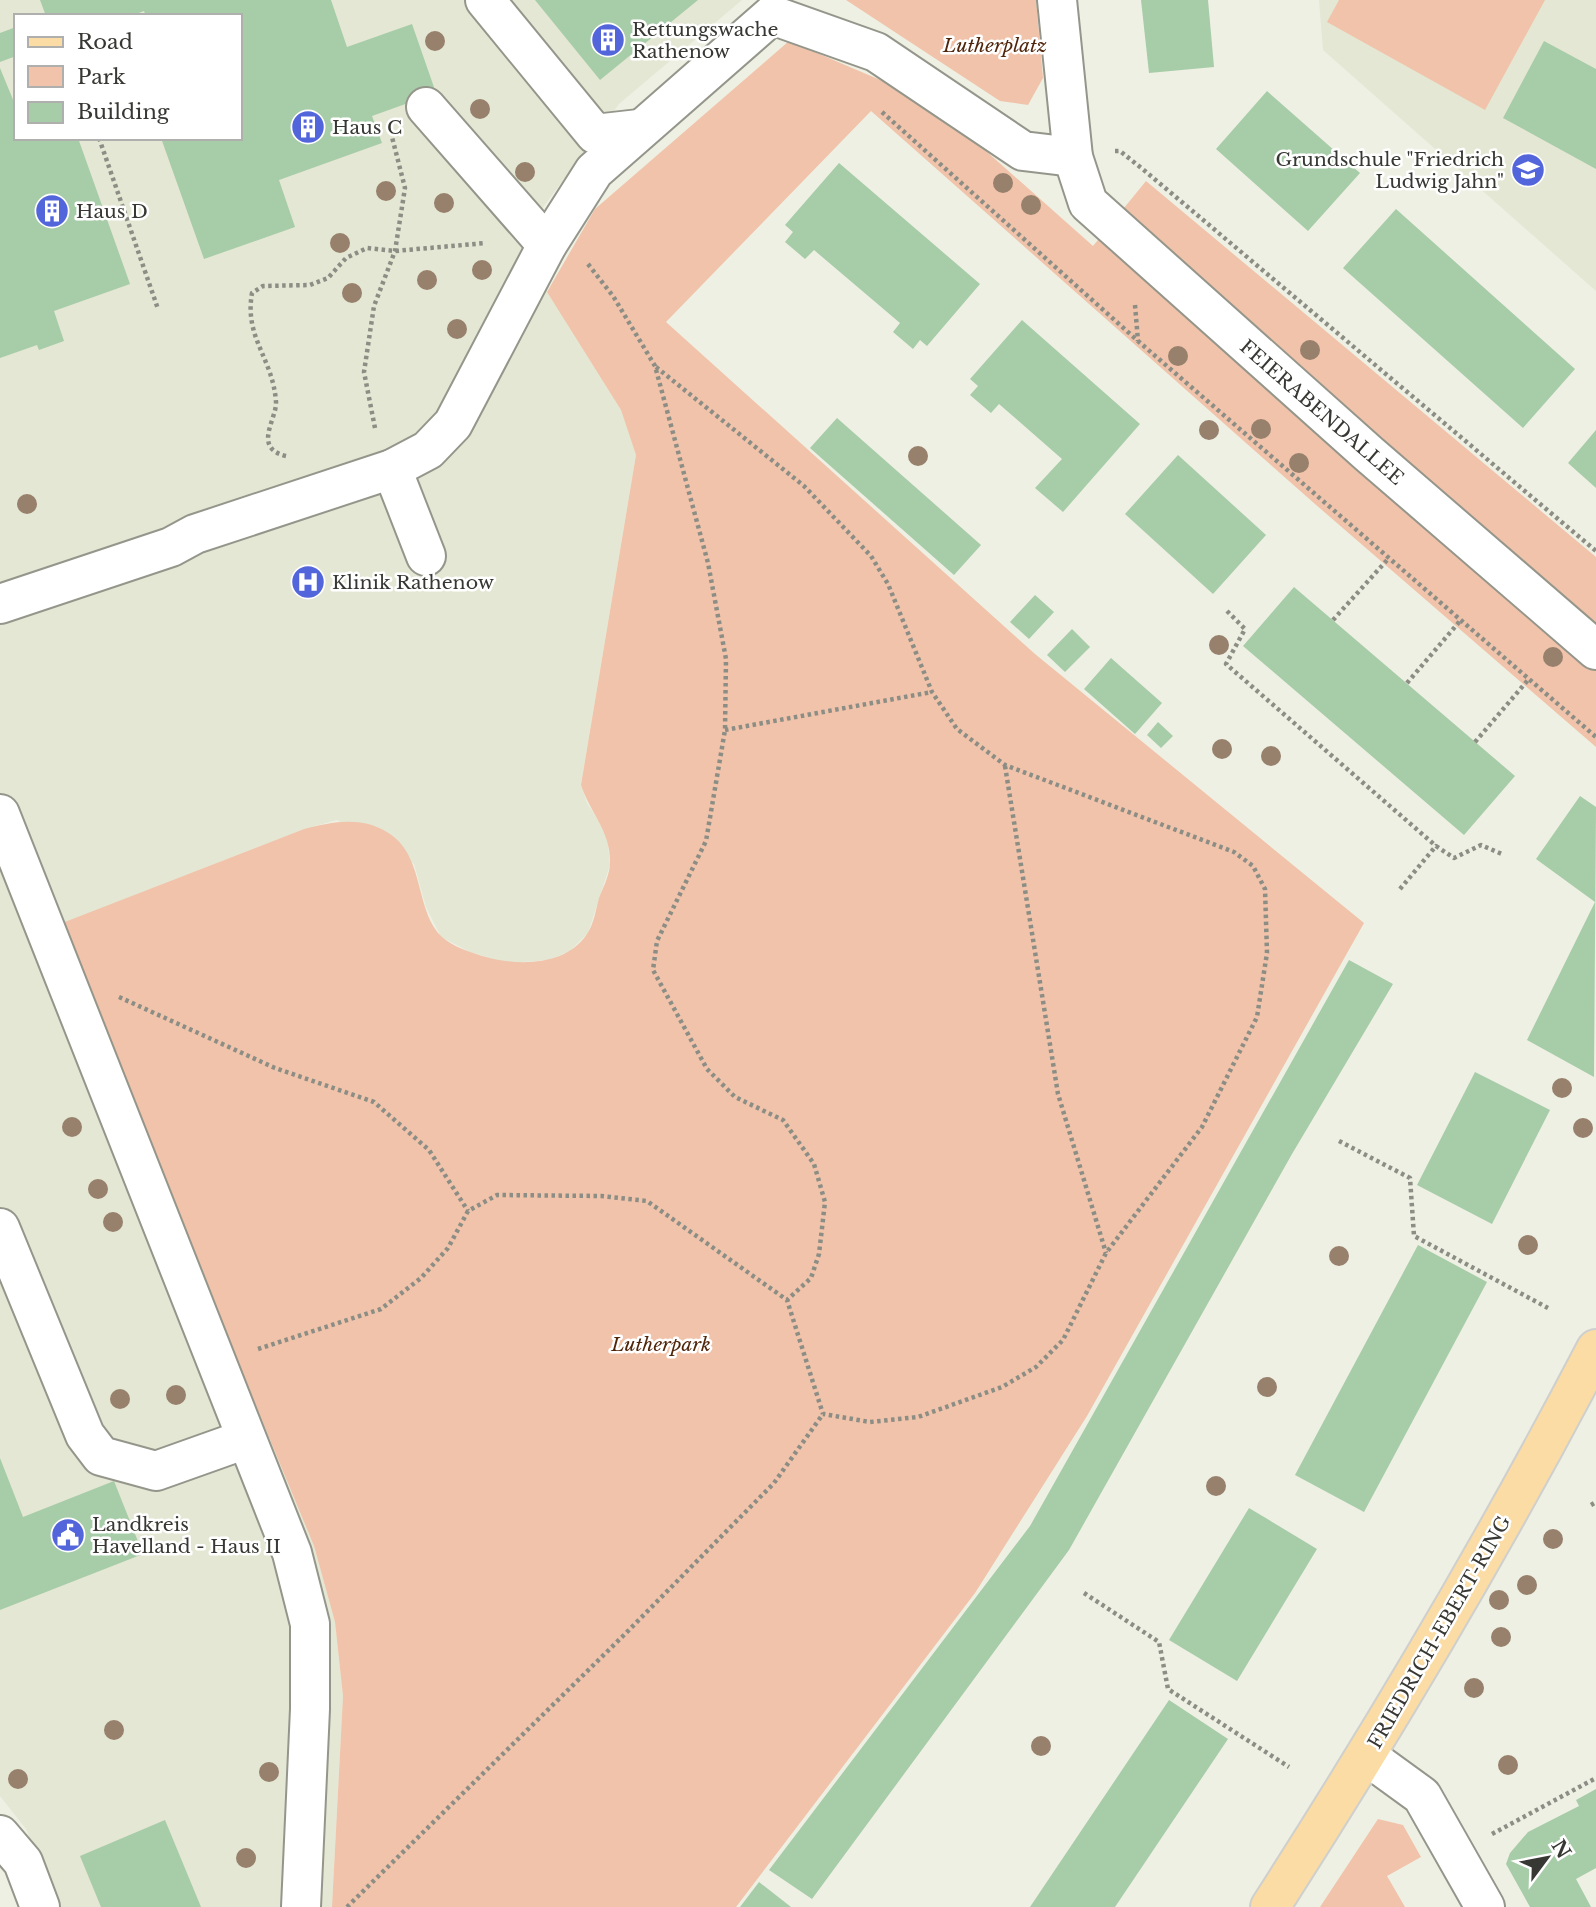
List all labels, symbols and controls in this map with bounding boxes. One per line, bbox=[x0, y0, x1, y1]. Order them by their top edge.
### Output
legend bbox=[14, 14, 242, 140]
place label: Rettungswache Rathenow bbox=[632, 18, 778, 63]
building icon: Rettungswache Rathenow bbox=[589, 21, 627, 59]
text: Road bbox=[77, 29, 133, 55]
park label: Lutherplatz bbox=[942, 34, 1047, 57]
text: Park bbox=[77, 64, 126, 90]
text: Building bbox=[77, 99, 170, 125]
building icon: Haus C bbox=[289, 108, 327, 146]
place label: Haus C bbox=[332, 116, 402, 139]
place label: Grundschule "Friedrich Ludwig Jahn" bbox=[1275, 148, 1504, 193]
school or university icon: Grundschule "Friedrich Ludwig Jahn" bbox=[1509, 151, 1547, 189]
building icon: Haus D bbox=[33, 192, 71, 230]
place label: Haus D bbox=[76, 200, 148, 223]
street label: FEIERABENDALLEE bbox=[1235, 335, 1408, 490]
hospital icon: Klinik Rathenow bbox=[289, 563, 327, 601]
place label: Klinik Rathenow bbox=[332, 571, 494, 594]
park label: Lutherpark bbox=[610, 1333, 711, 1356]
street label: FRIEDRICH-EBERT-RING bbox=[1363, 1511, 1516, 1753]
place label: Landkreis Havelland - Haus II bbox=[92, 1513, 281, 1558]
public building icon: Landkreis Havelland - Haus II bbox=[49, 1516, 87, 1554]
north arrow bbox=[1512, 1823, 1582, 1893]
text: N bbox=[1547, 1836, 1576, 1863]

